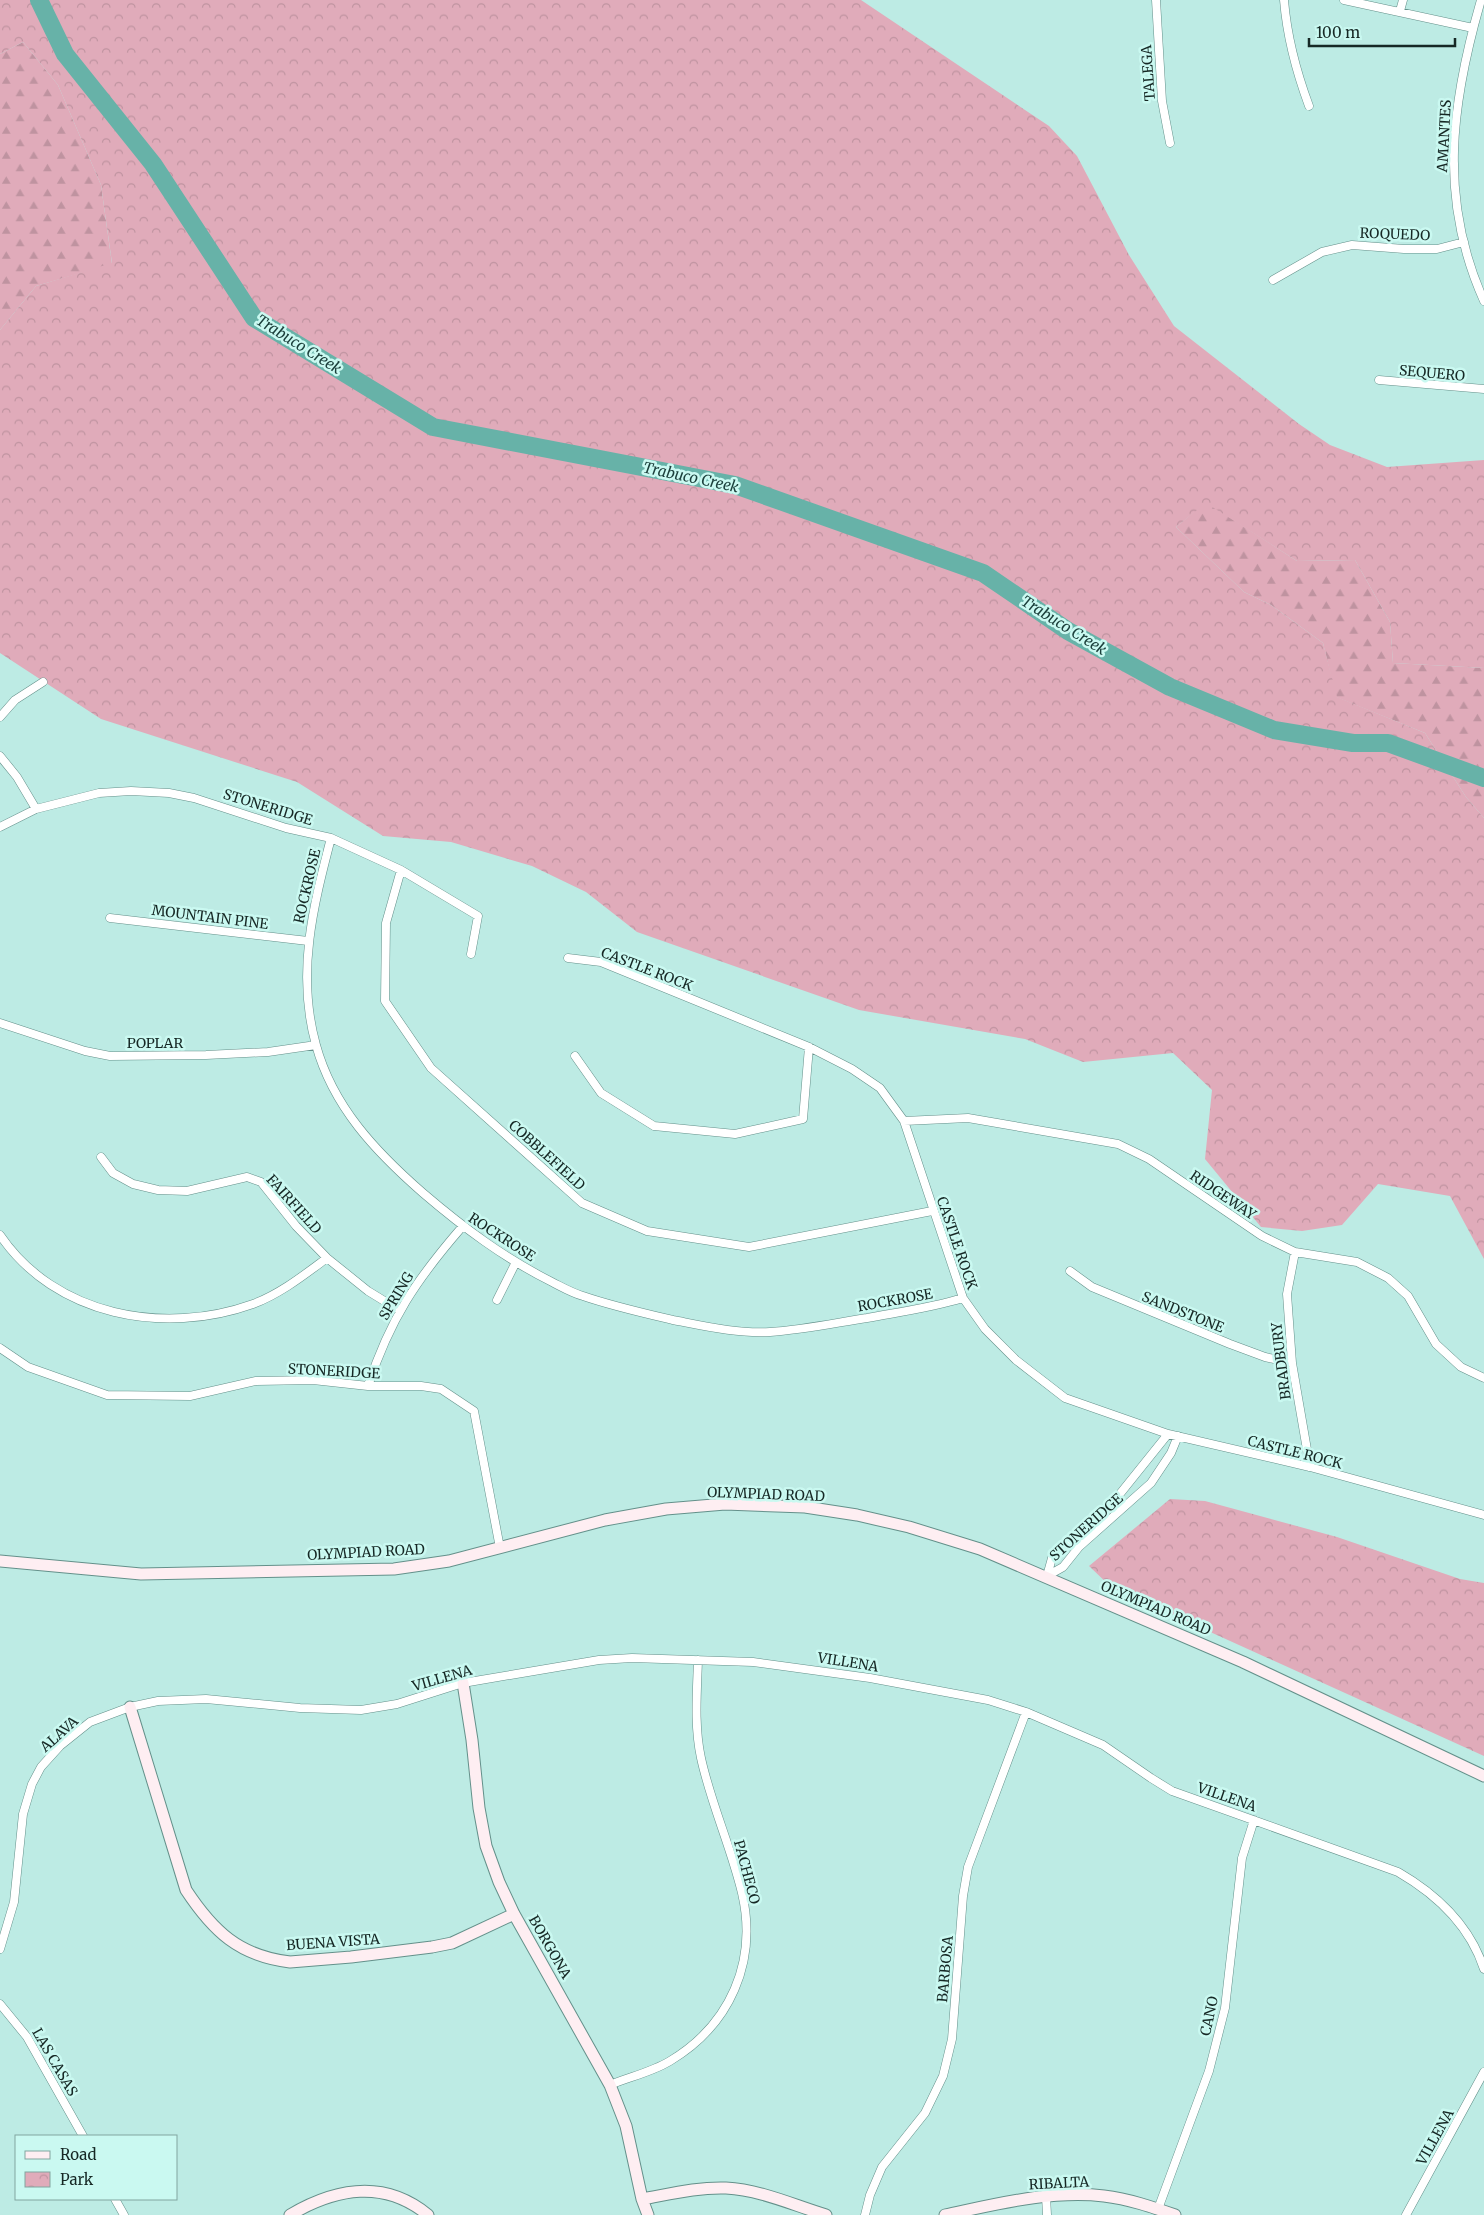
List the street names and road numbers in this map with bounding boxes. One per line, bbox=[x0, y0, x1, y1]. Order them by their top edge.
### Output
street label: TALEGA bbox=[1137, 44, 1159, 102]
street label: AMANTES bbox=[1433, 99, 1455, 174]
street label: ROQUEDO bbox=[1359, 224, 1431, 244]
street label: SEQUERO bbox=[1398, 361, 1466, 385]
street label: STONERIDGE bbox=[221, 785, 315, 829]
street label: ROCKROSE bbox=[290, 847, 324, 925]
street label: MOUNTAIN PINE bbox=[151, 901, 269, 933]
street label: CASTLE ROCK bbox=[598, 943, 696, 995]
street label: POPLAR bbox=[127, 1034, 183, 1052]
street label: COBBLEFIELD bbox=[505, 1116, 589, 1194]
street label: RIDGEWAY bbox=[1187, 1166, 1260, 1224]
street label: FAIRFIELD bbox=[263, 1171, 326, 1238]
street label: CASTLE ROCK bbox=[933, 1194, 982, 1293]
street label: ROCKROSE bbox=[465, 1209, 539, 1265]
street label: SPRING bbox=[375, 1269, 417, 1323]
street label: ROCKROSE bbox=[856, 1285, 934, 1315]
street label: SANDSTONE bbox=[1139, 1287, 1227, 1337]
street label: BRADBURY bbox=[1267, 1320, 1295, 1401]
street label: STONERIDGE bbox=[287, 1360, 381, 1382]
street label: CASTLE ROCK bbox=[1246, 1432, 1345, 1473]
street label: OLYMPIAD ROAD bbox=[707, 1483, 826, 1505]
street label: STONERIDGE bbox=[1046, 1489, 1127, 1565]
street label: OLYMPIAD ROAD bbox=[307, 1540, 426, 1564]
street label: OLYMPIAD ROAD bbox=[1098, 1577, 1214, 1639]
street label: VILLENA bbox=[815, 1648, 880, 1676]
street label: VILLENA bbox=[409, 1661, 474, 1695]
street label: ALAVA bbox=[35, 1712, 82, 1756]
street label: VILLENA bbox=[1194, 1778, 1259, 1816]
street label: PACHECO bbox=[730, 1838, 764, 1906]
street label: BORGONA bbox=[525, 1912, 575, 1982]
street label: BUENA VISTA bbox=[286, 1930, 381, 1954]
street label: BARBOSA bbox=[933, 1935, 957, 2003]
street label: CANO bbox=[1196, 1995, 1222, 2037]
street label: LAS CASAS bbox=[28, 2025, 82, 2099]
street label: VILLENA bbox=[1412, 2106, 1458, 2169]
street label: RIBALTA bbox=[1028, 2172, 1090, 2194]

